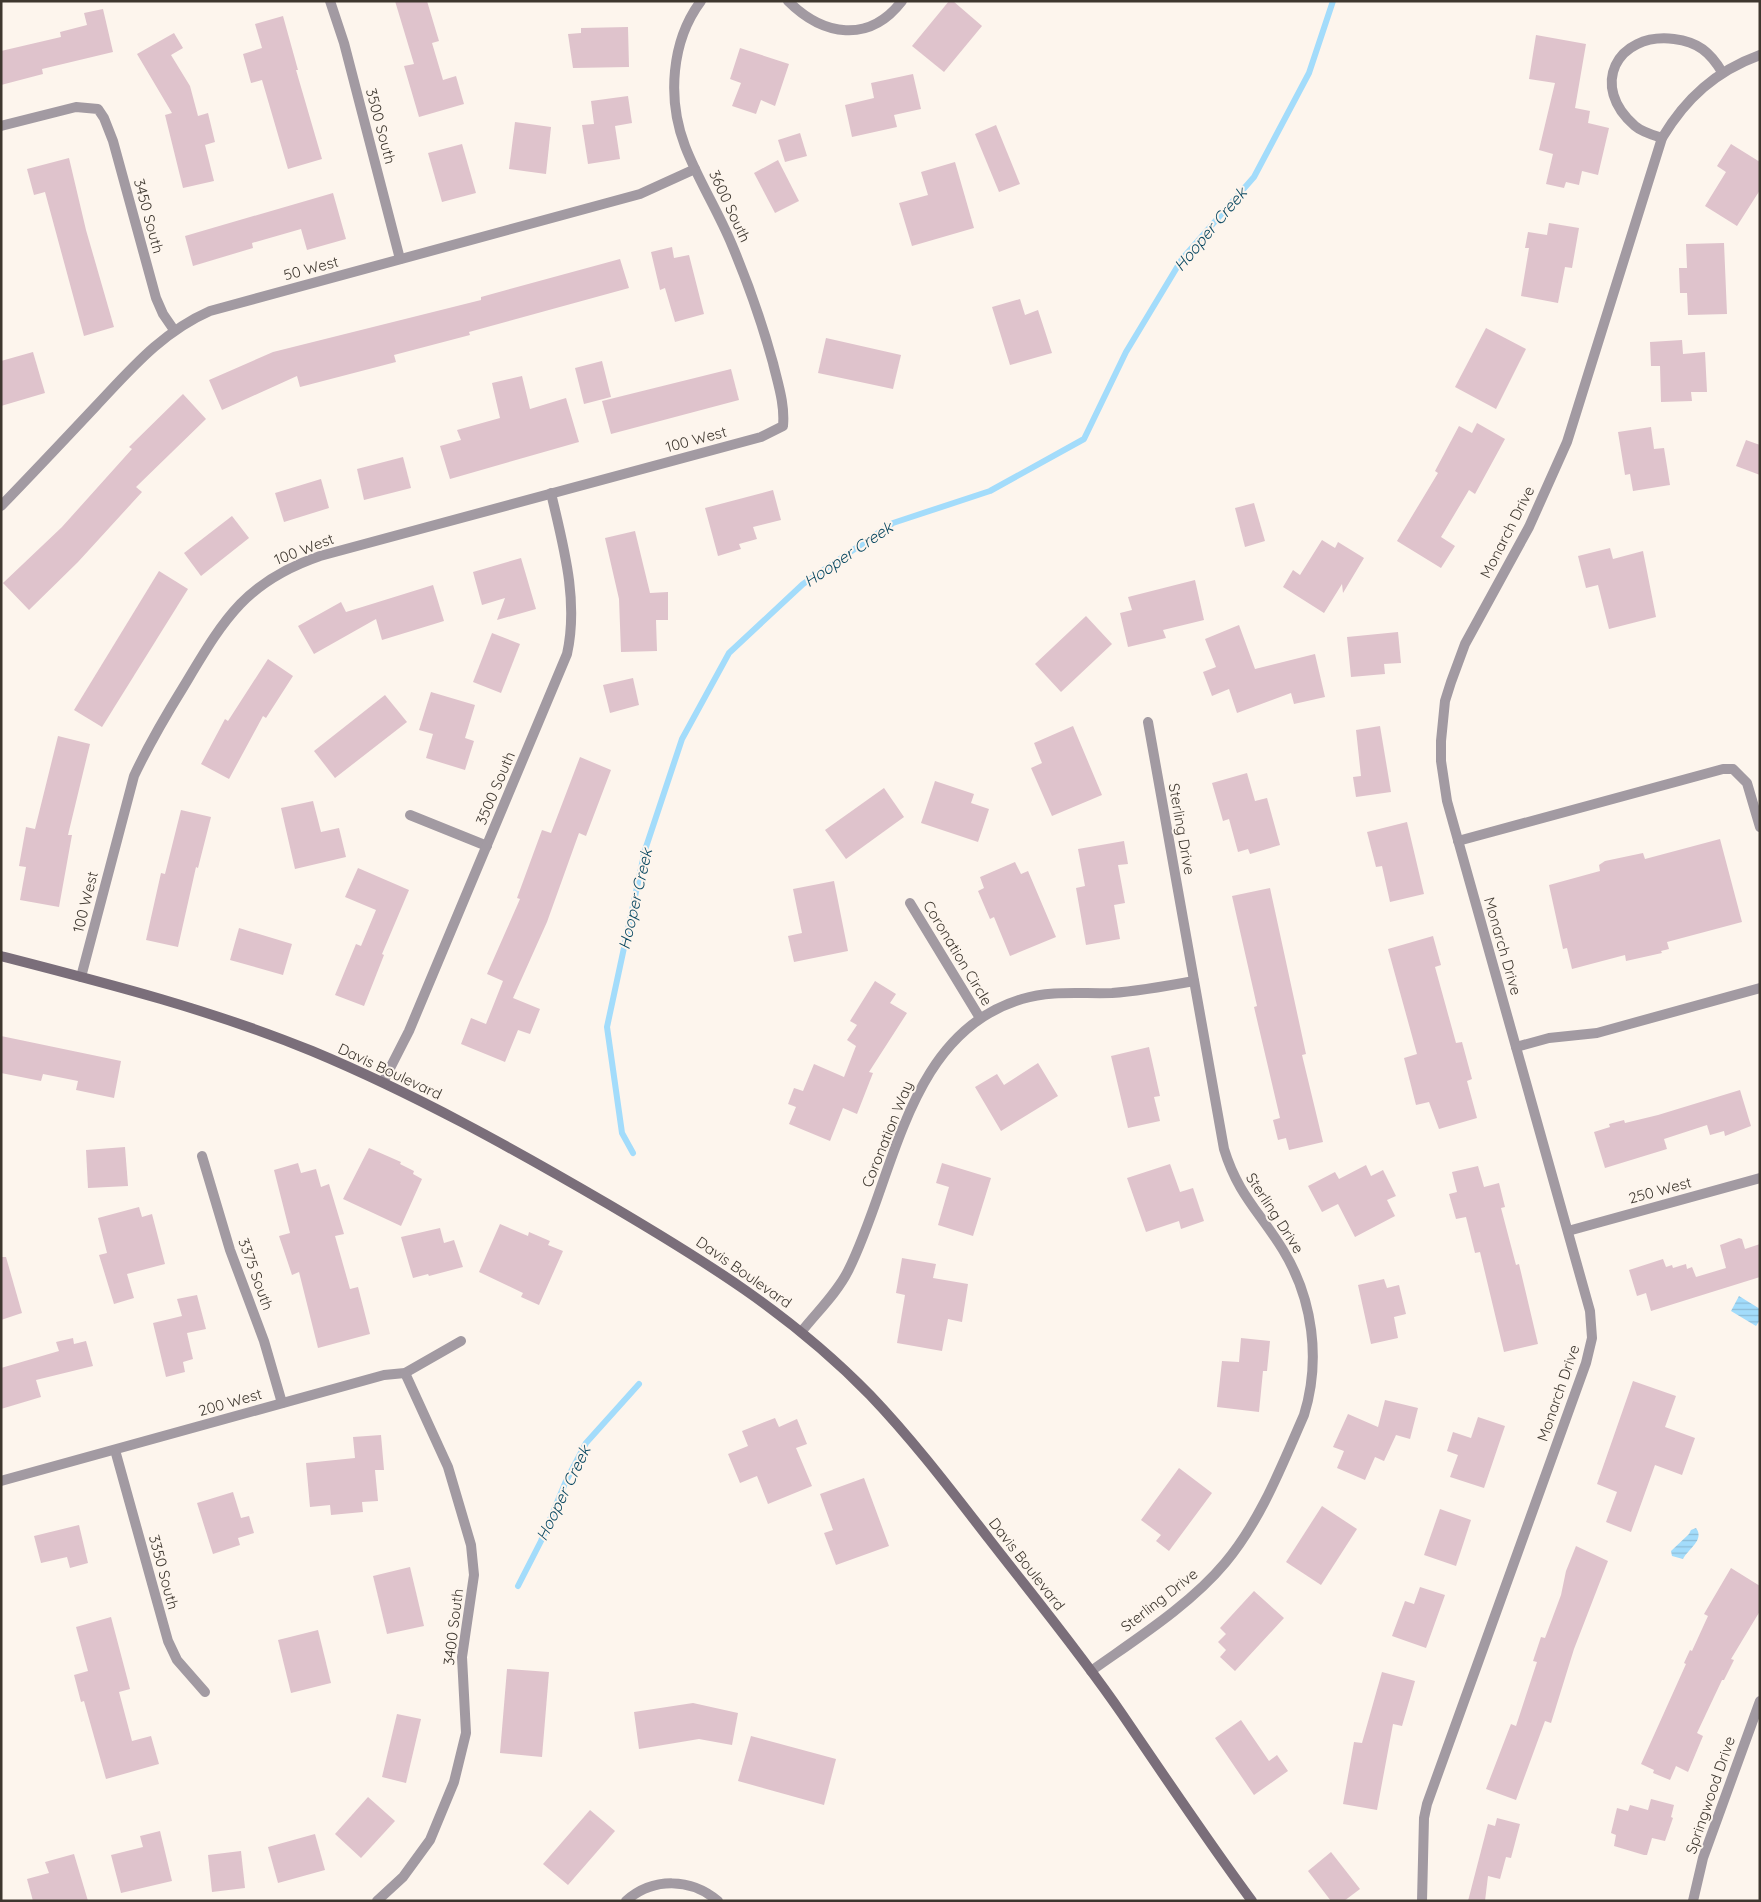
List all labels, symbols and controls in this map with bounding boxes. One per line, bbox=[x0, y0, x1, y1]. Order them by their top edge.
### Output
street label: 3500 South bbox=[362, 86, 400, 166]
street label: 3600 South bbox=[705, 167, 755, 245]
street label: 3450 South bbox=[130, 176, 168, 256]
water label: Hooper Creek bbox=[1169, 182, 1252, 275]
street label: 50 West bbox=[281, 252, 341, 284]
street label: 100 West bbox=[663, 422, 729, 456]
street label: Monarch Drive bbox=[1476, 483, 1538, 581]
water label: Hooper Creek bbox=[800, 516, 897, 591]
street label: 100 West bbox=[271, 529, 337, 569]
street label: 3500 South bbox=[471, 749, 519, 827]
street label: Sterling Drive bbox=[1165, 782, 1199, 876]
water label: Hooper Creek bbox=[614, 845, 657, 951]
street label: 100 West bbox=[68, 869, 102, 935]
street label: Monarch Drive bbox=[1480, 895, 1526, 997]
street label: Coronation Circle bbox=[919, 897, 997, 1009]
street label: Davis Boulevard bbox=[335, 1039, 445, 1103]
street label: Coronation Way bbox=[857, 1078, 917, 1190]
street label: Sterling Drive bbox=[1242, 1169, 1308, 1257]
street label: 250 West bbox=[1626, 1172, 1694, 1208]
street label: Davis Boulevard bbox=[692, 1232, 796, 1312]
street label: 3375 South bbox=[234, 1235, 278, 1313]
street label: Monarch Drive bbox=[1533, 1342, 1583, 1444]
street label: 200 West bbox=[196, 1384, 264, 1420]
water label: Hooper Creek bbox=[531, 1441, 595, 1544]
street label: Davis Boulevard bbox=[985, 1514, 1069, 1614]
street label: 3350 South bbox=[145, 1533, 183, 1611]
street label: Sterling Drive bbox=[1117, 1564, 1201, 1636]
street label: 3400 South bbox=[439, 1587, 467, 1667]
street label: Springwood Drive bbox=[1681, 1734, 1739, 1856]

